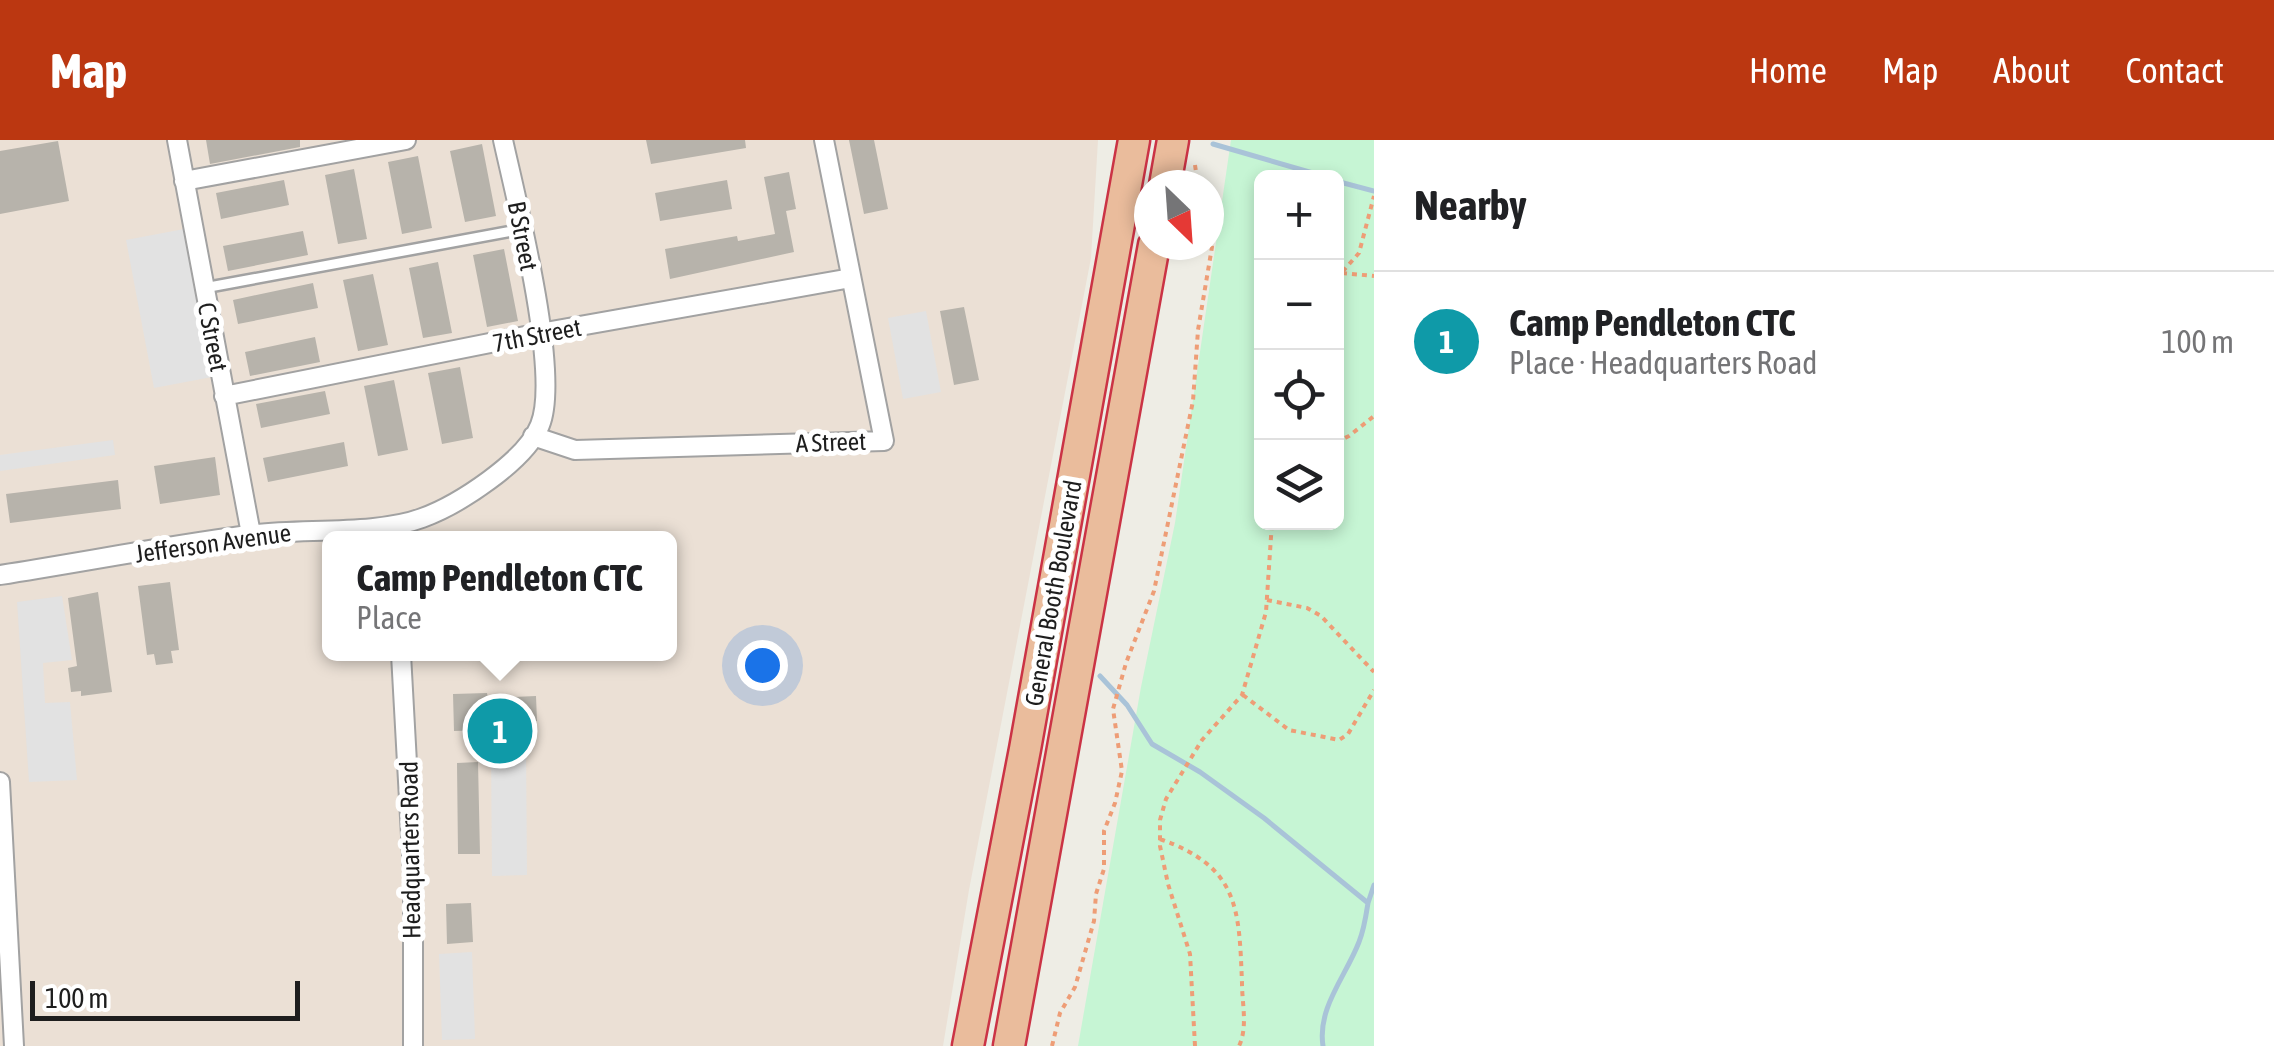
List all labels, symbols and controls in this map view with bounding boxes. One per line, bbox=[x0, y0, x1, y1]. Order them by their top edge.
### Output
text: Map bbox=[50, 43, 127, 98]
text: Home bbox=[1749, 50, 1827, 90]
text: Map bbox=[1882, 50, 1938, 90]
text: About bbox=[1993, 50, 2070, 90]
text: Contact bbox=[2125, 50, 2224, 90]
north arrow bbox=[1134, 170, 1224, 260]
map controls bbox=[1254, 170, 1344, 530]
button: + bbox=[1254, 170, 1344, 260]
text: Nearby bbox=[1414, 181, 1527, 229]
street label: B Street bbox=[503, 199, 543, 273]
button: − bbox=[1254, 260, 1344, 350]
street label: C Street bbox=[193, 300, 233, 374]
text: Camp Pendleton CTC bbox=[1509, 301, 1795, 344]
street label: 7th Street bbox=[490, 313, 584, 357]
text: 1 bbox=[1439, 323, 1454, 360]
text: 100 m bbox=[2161, 323, 2234, 360]
text: Place · Headquarters Road bbox=[1509, 344, 1817, 381]
button: locate bbox=[1254, 350, 1344, 440]
street label: A Street bbox=[795, 427, 867, 457]
button: layers bbox=[1254, 440, 1344, 530]
street label: General Booth Boulevard bbox=[1019, 478, 1087, 708]
street label: Jefferson Avenue bbox=[133, 518, 293, 568]
popup bbox=[322, 531, 677, 661]
text: Camp Pendleton CTC bbox=[356, 556, 643, 599]
text: Place bbox=[356, 599, 422, 636]
your location bbox=[737, 640, 788, 691]
pin: 1 bbox=[468, 694, 532, 768]
street label: Headquarters Road bbox=[394, 761, 426, 939]
scale bar bbox=[30, 976, 300, 1020]
text: 100 m bbox=[45, 982, 108, 1014]

